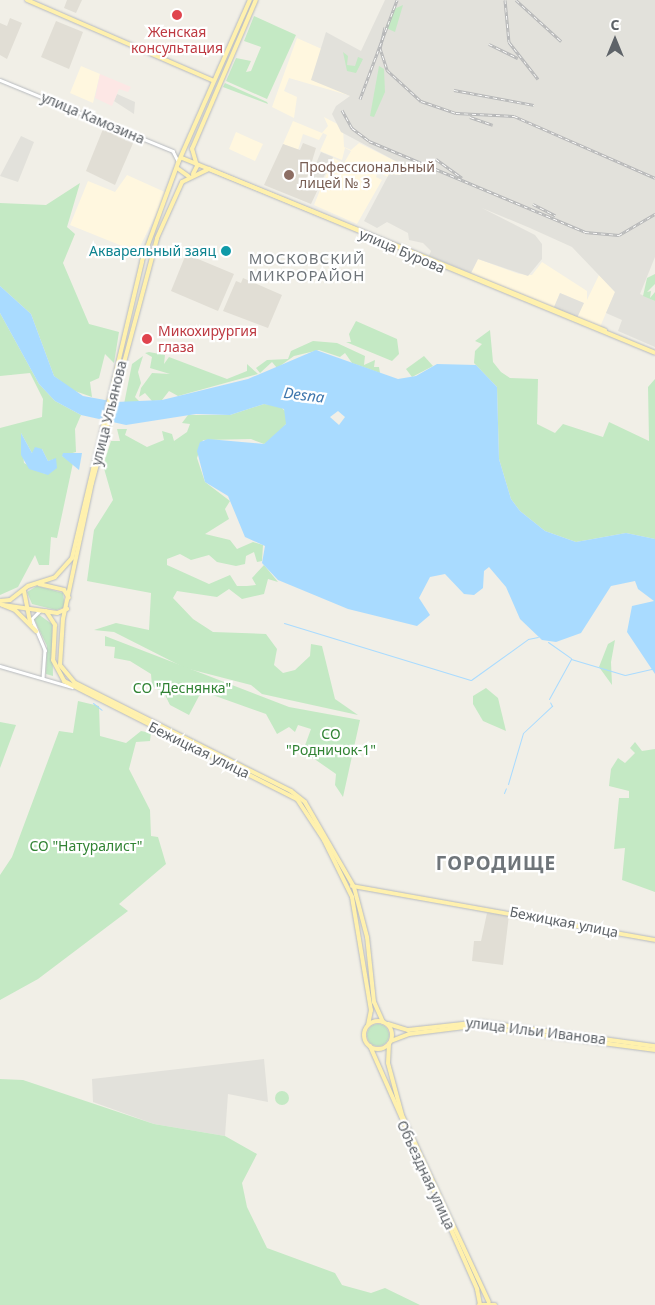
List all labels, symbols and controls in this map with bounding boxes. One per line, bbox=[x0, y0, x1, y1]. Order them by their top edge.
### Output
marker: Женская консультация bbox=[170, 8, 184, 22]
north arrow bbox=[590, 15, 640, 65]
text: С bbox=[610, 15, 620, 34]
place label: Женская консультация bbox=[131, 24, 223, 56]
street label: улица Камозина bbox=[39, 89, 147, 147]
place label: Профессиональный лицей № 3 bbox=[299, 159, 435, 192]
marker: Профессиональный лицей № 3 bbox=[283, 169, 295, 181]
street label: улица Бурова bbox=[357, 225, 447, 277]
place label: Акварельный заяц bbox=[89, 243, 216, 259]
marker: Акварельный заяц bbox=[220, 245, 232, 257]
district label: МОСКОВСКИЙ МИКРОРАЙОН bbox=[247, 249, 367, 284]
place label: Микохирургия глаза bbox=[158, 323, 257, 356]
marker: Микохирургия глаза bbox=[140, 332, 154, 346]
street label: улица Ульянова bbox=[88, 359, 130, 467]
water label: Desna bbox=[282, 384, 326, 406]
park label: СО "Деснянка" bbox=[133, 680, 231, 696]
street label: Бежицкая улица bbox=[146, 718, 252, 782]
park label: СО "Родничок-1" bbox=[286, 726, 376, 759]
park label: СО "Натуралист" bbox=[29, 838, 143, 854]
district label: ГОРОДИЩЕ bbox=[435, 853, 557, 875]
street label: Бежицкая улица bbox=[508, 903, 620, 941]
street label: улица Ильи Иванова bbox=[465, 1014, 607, 1048]
street label: Объездная улица bbox=[393, 1118, 459, 1232]

